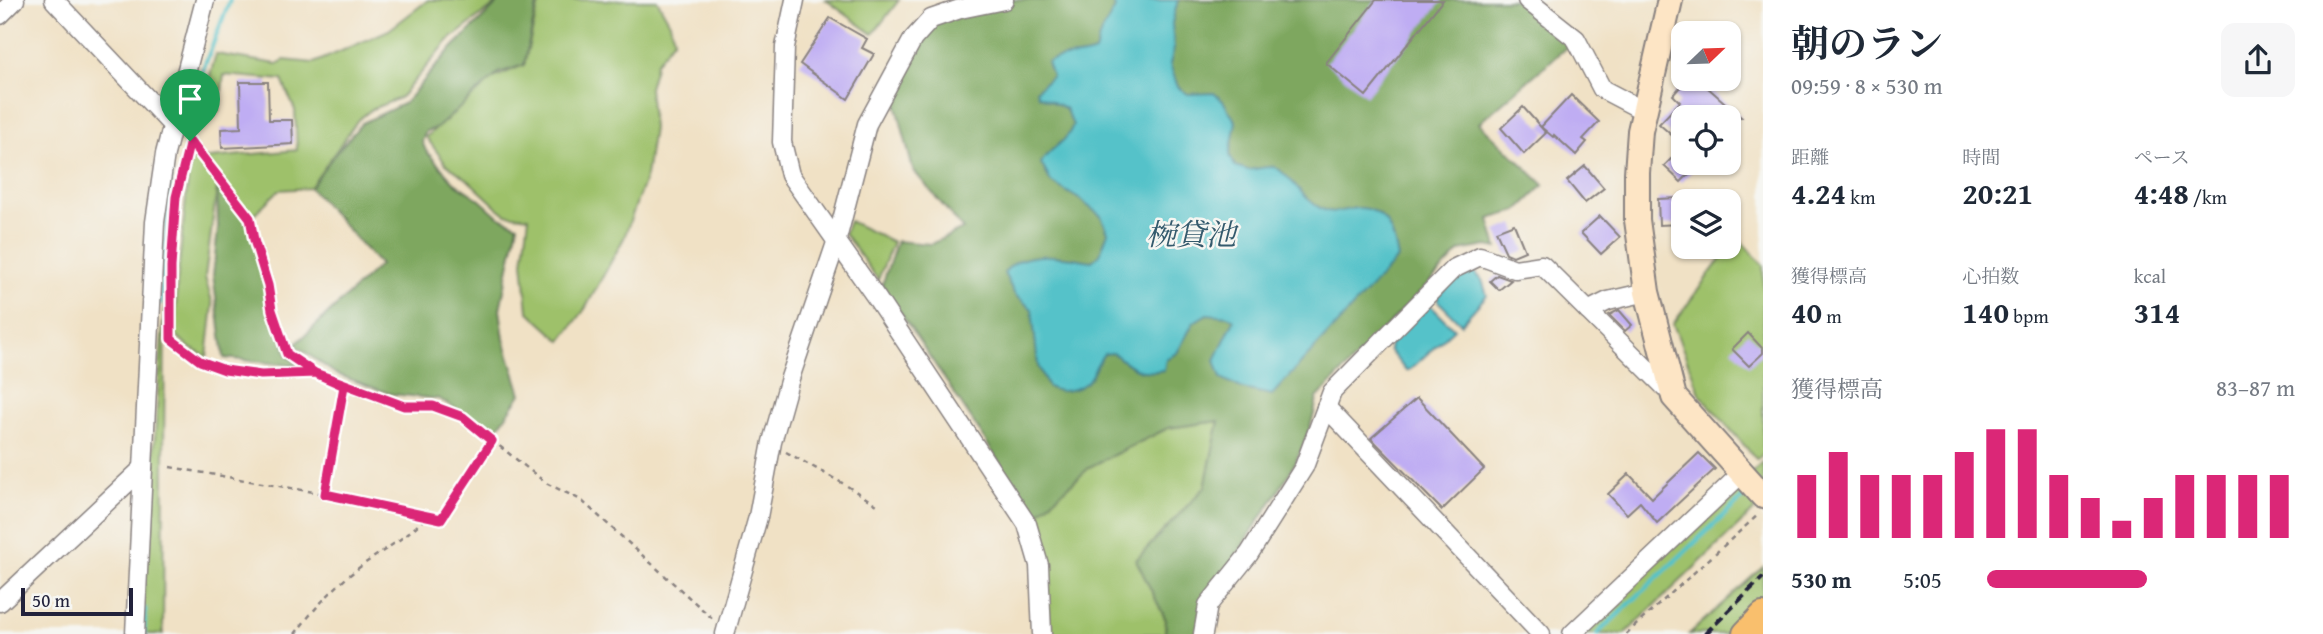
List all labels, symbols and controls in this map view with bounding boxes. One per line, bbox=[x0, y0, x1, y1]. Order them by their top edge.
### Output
text: 朝のラン bbox=[1791, 15, 1943, 71]
north arrow bbox=[1671, 21, 1741, 91]
map controls bbox=[1671, 21, 1741, 259]
button: share bbox=[2221, 23, 2295, 97]
pin bbox=[160, 69, 220, 141]
text: 09:59 · 8 × 530 m bbox=[1791, 69, 1943, 102]
icon: arrive bbox=[171, 80, 209, 118]
button: locate bbox=[1671, 105, 1741, 175]
text: 距離 bbox=[1791, 143, 1829, 171]
text: 時間 bbox=[1962, 143, 2000, 171]
text: ペース bbox=[2134, 143, 2190, 171]
text: 4.24 bbox=[1791, 171, 1846, 215]
text: 20:21 bbox=[1962, 171, 2033, 215]
text: 4:48 bbox=[2134, 171, 2189, 215]
text: km bbox=[1846, 183, 1875, 211]
text: /km bbox=[2189, 183, 2227, 211]
button: layers bbox=[1671, 189, 1741, 259]
water label: 椀貸池 bbox=[1146, 212, 1239, 256]
text: 獲得標高 bbox=[1791, 262, 1867, 290]
text: 心拍数 bbox=[1962, 262, 2019, 290]
text: kcal bbox=[2134, 262, 2166, 290]
text: 40 bbox=[1791, 290, 1822, 334]
text: 140 bbox=[1962, 290, 2009, 334]
text: 314 bbox=[2134, 290, 2180, 334]
text: m bbox=[1822, 302, 1842, 330]
text: bpm bbox=[2009, 302, 2049, 330]
text: 83–87 m bbox=[2216, 371, 2295, 404]
text: 獲得標高 bbox=[1791, 372, 1883, 405]
text: 530 m bbox=[1791, 563, 1852, 596]
text: 5:05 bbox=[1903, 563, 1942, 596]
scale bar bbox=[21, 585, 133, 617]
text: 50 m bbox=[32, 586, 70, 614]

